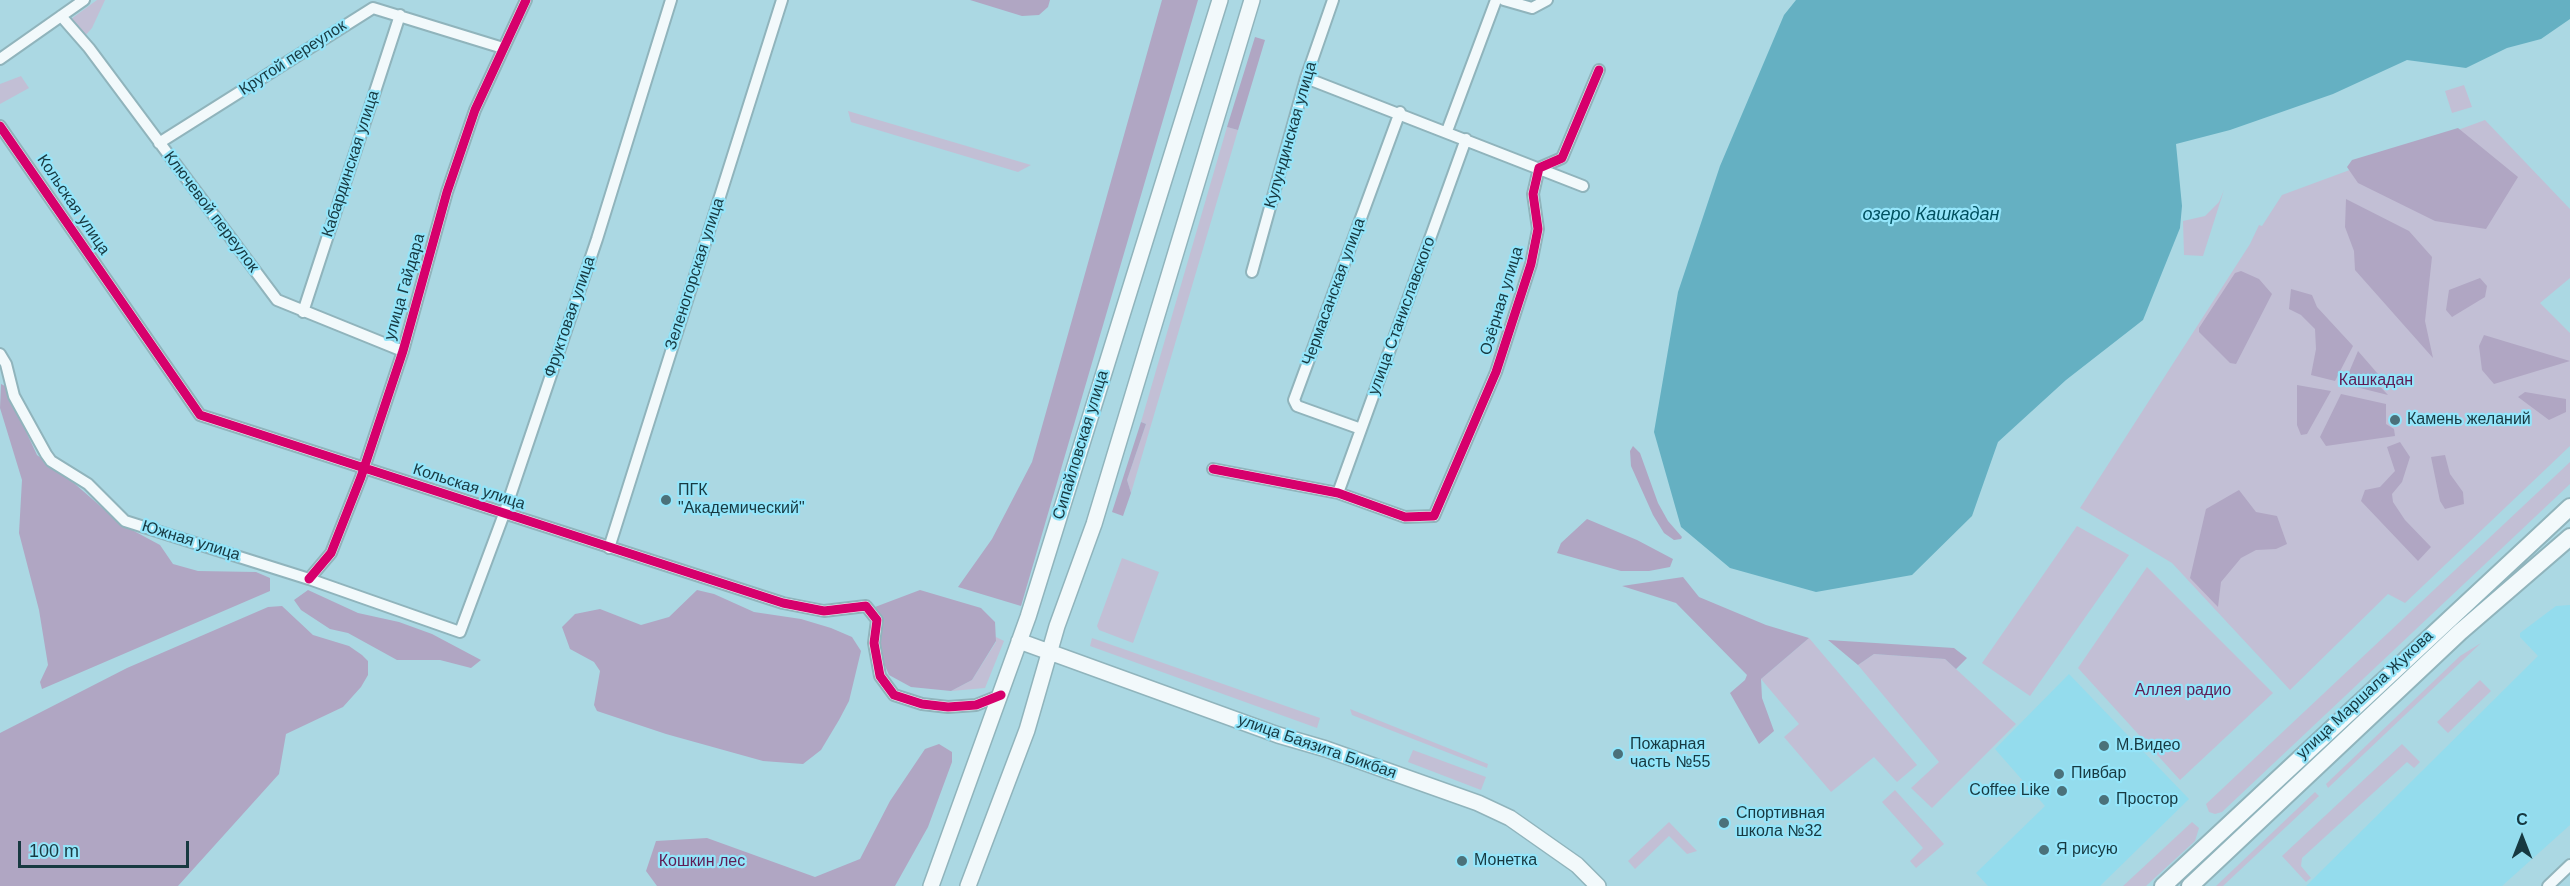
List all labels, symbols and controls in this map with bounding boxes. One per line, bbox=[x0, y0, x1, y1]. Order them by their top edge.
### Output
street label: Крутой переулок bbox=[236, 16, 350, 100]
street label: Кулундинская улица bbox=[1261, 59, 1321, 211]
street label: Кабардинская улица bbox=[318, 88, 384, 240]
street label: Ключевой переулок bbox=[159, 148, 263, 276]
street label: Кольская улица bbox=[32, 151, 114, 259]
street label: Зеленогорская улица bbox=[661, 196, 729, 352]
water label: озеро Кашкадан bbox=[1863, 204, 1999, 226]
street label: Чермасанская улица bbox=[1298, 216, 1370, 368]
street label: улица Гайдара bbox=[381, 231, 429, 343]
street label: улица Станиславского bbox=[1364, 234, 1440, 398]
street label: Озёрная улица bbox=[1476, 244, 1528, 358]
street label: Фруктовая улица bbox=[540, 254, 600, 380]
street label: Сипайловская улица bbox=[1049, 368, 1113, 522]
park label: Кашкадан bbox=[2339, 371, 2413, 391]
place label: Камень желаний bbox=[2407, 410, 2531, 430]
marker: Камень желаний bbox=[2388, 413, 2402, 427]
street label: Кольская улица bbox=[410, 460, 528, 514]
place label: ПГК "Академический" bbox=[678, 481, 805, 519]
marker: ПГК "Академический" bbox=[659, 493, 673, 507]
street label: Южная улица bbox=[140, 517, 242, 565]
street label: улица Маршала Жукова bbox=[2293, 627, 2437, 763]
park label: Аллея радио bbox=[2135, 681, 2231, 701]
street label: улица Баязита Бикбая bbox=[1235, 711, 1399, 783]
place label: Пожарная часть №55 bbox=[1630, 735, 1710, 773]
place label: М.Видео bbox=[2116, 736, 2181, 756]
marker: М.Видео bbox=[2097, 739, 2111, 753]
marker: Пожарная часть №55 bbox=[1611, 747, 1625, 761]
place label: Пивбар bbox=[2071, 764, 2126, 784]
marker: Пивбар bbox=[2052, 767, 2066, 781]
place label: Coffee Like bbox=[1969, 781, 2050, 801]
marker: Coffee Like bbox=[2055, 784, 2069, 798]
place label: Простор bbox=[2116, 790, 2178, 810]
marker: Простор bbox=[2097, 793, 2111, 807]
place label: Спортивная школа №32 bbox=[1736, 804, 1825, 842]
north arrow bbox=[2492, 808, 2552, 868]
text: С bbox=[2516, 811, 2528, 828]
marker: Спортивная школа №32 bbox=[1717, 816, 1731, 830]
scale bar bbox=[21, 829, 192, 867]
place label: Я рисую bbox=[2056, 840, 2118, 860]
text: 100 m bbox=[29, 841, 79, 861]
marker: Я рисую bbox=[2037, 843, 2051, 857]
place label: Монетка bbox=[1474, 851, 1537, 871]
park label: Кошкин лес bbox=[659, 852, 745, 872]
marker: Монетка bbox=[1455, 854, 1469, 868]

